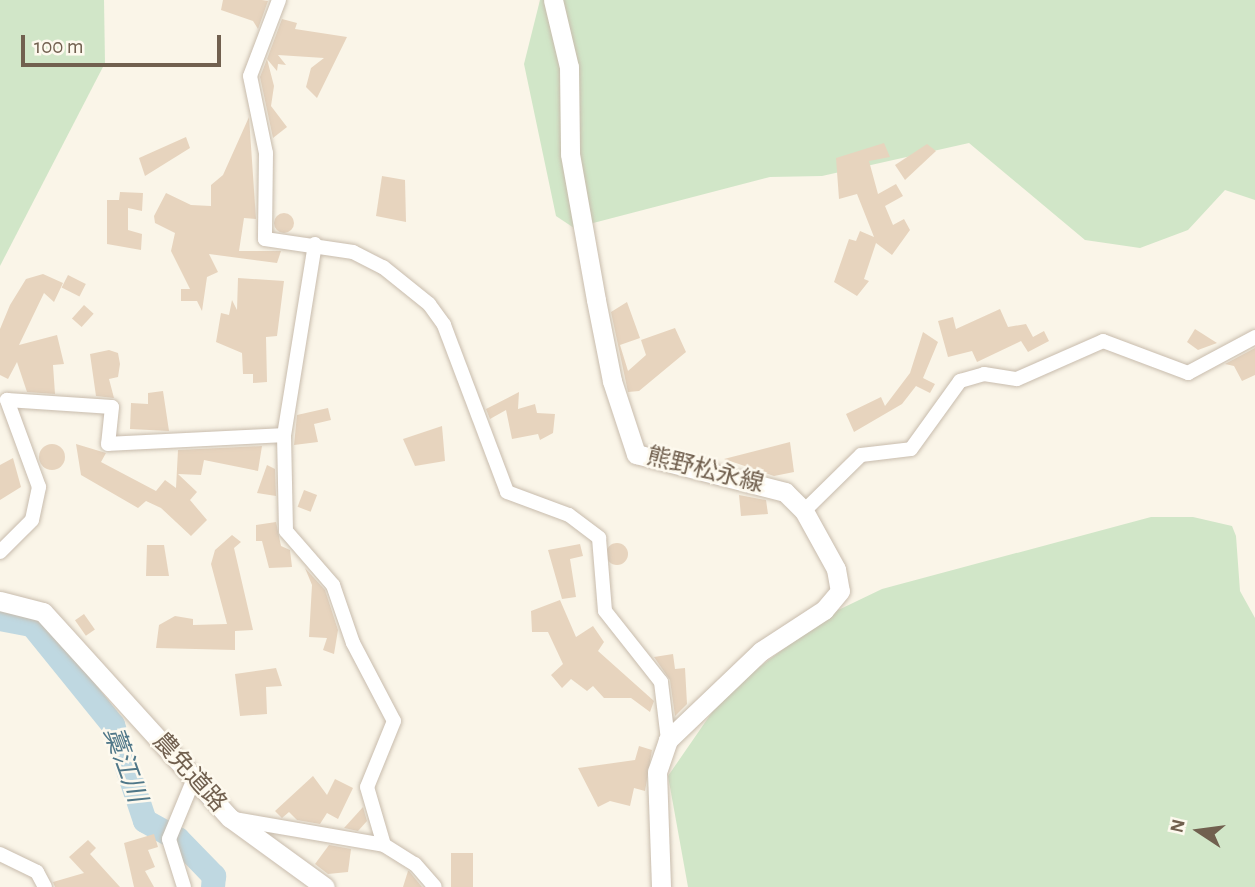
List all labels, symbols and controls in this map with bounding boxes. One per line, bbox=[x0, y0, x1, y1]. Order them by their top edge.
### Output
scale bar bbox=[24, 21, 224, 65]
text: 100 m bbox=[34, 36, 84, 57]
street label: 熊野松永線 bbox=[643, 443, 767, 499]
water label: 藁江川 bbox=[96, 723, 152, 807]
street label: 農免道路 bbox=[146, 728, 232, 818]
north arrow bbox=[1164, 796, 1234, 866]
text: N bbox=[1167, 818, 1189, 835]

